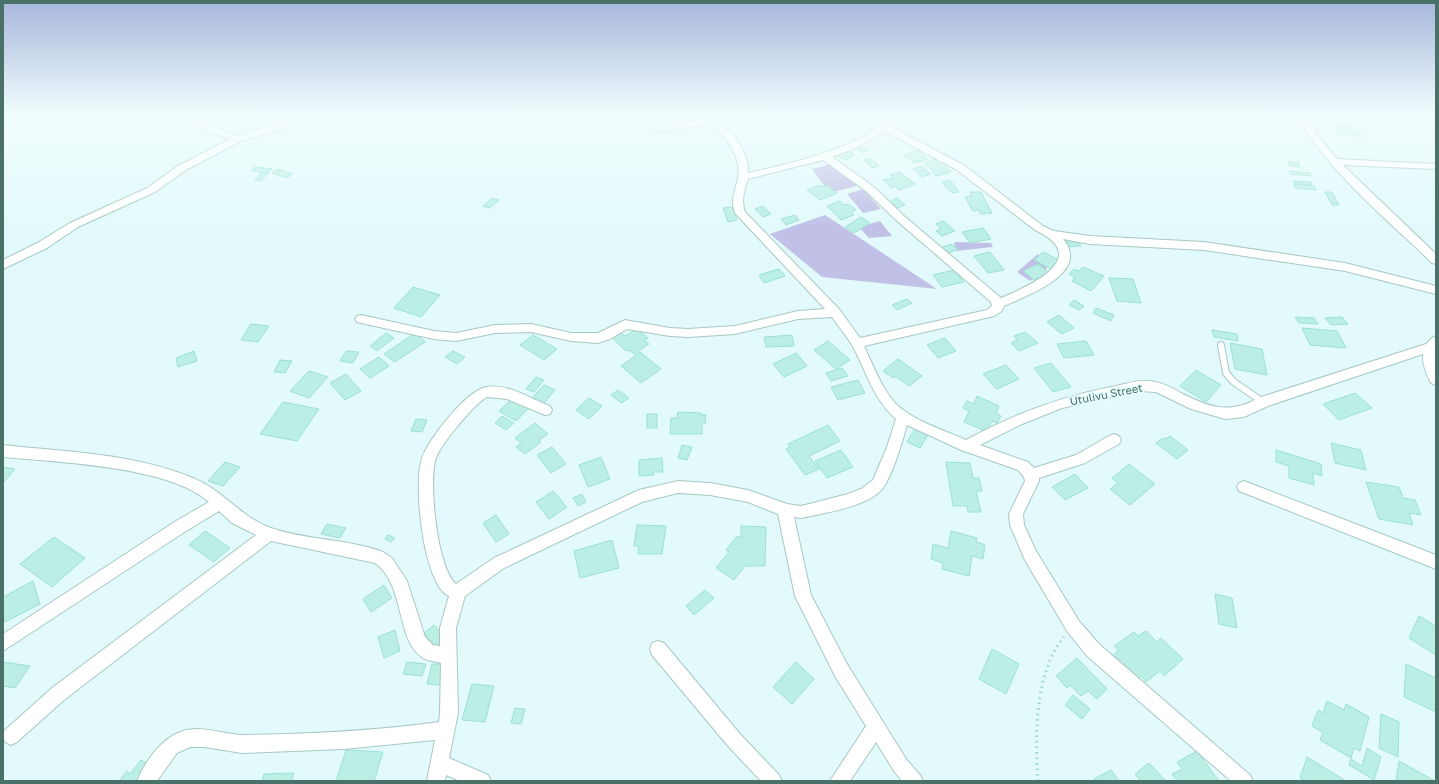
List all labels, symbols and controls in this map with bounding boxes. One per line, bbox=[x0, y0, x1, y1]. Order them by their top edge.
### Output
street label: Utulivu Street bbox=[1069, 381, 1143, 407]

